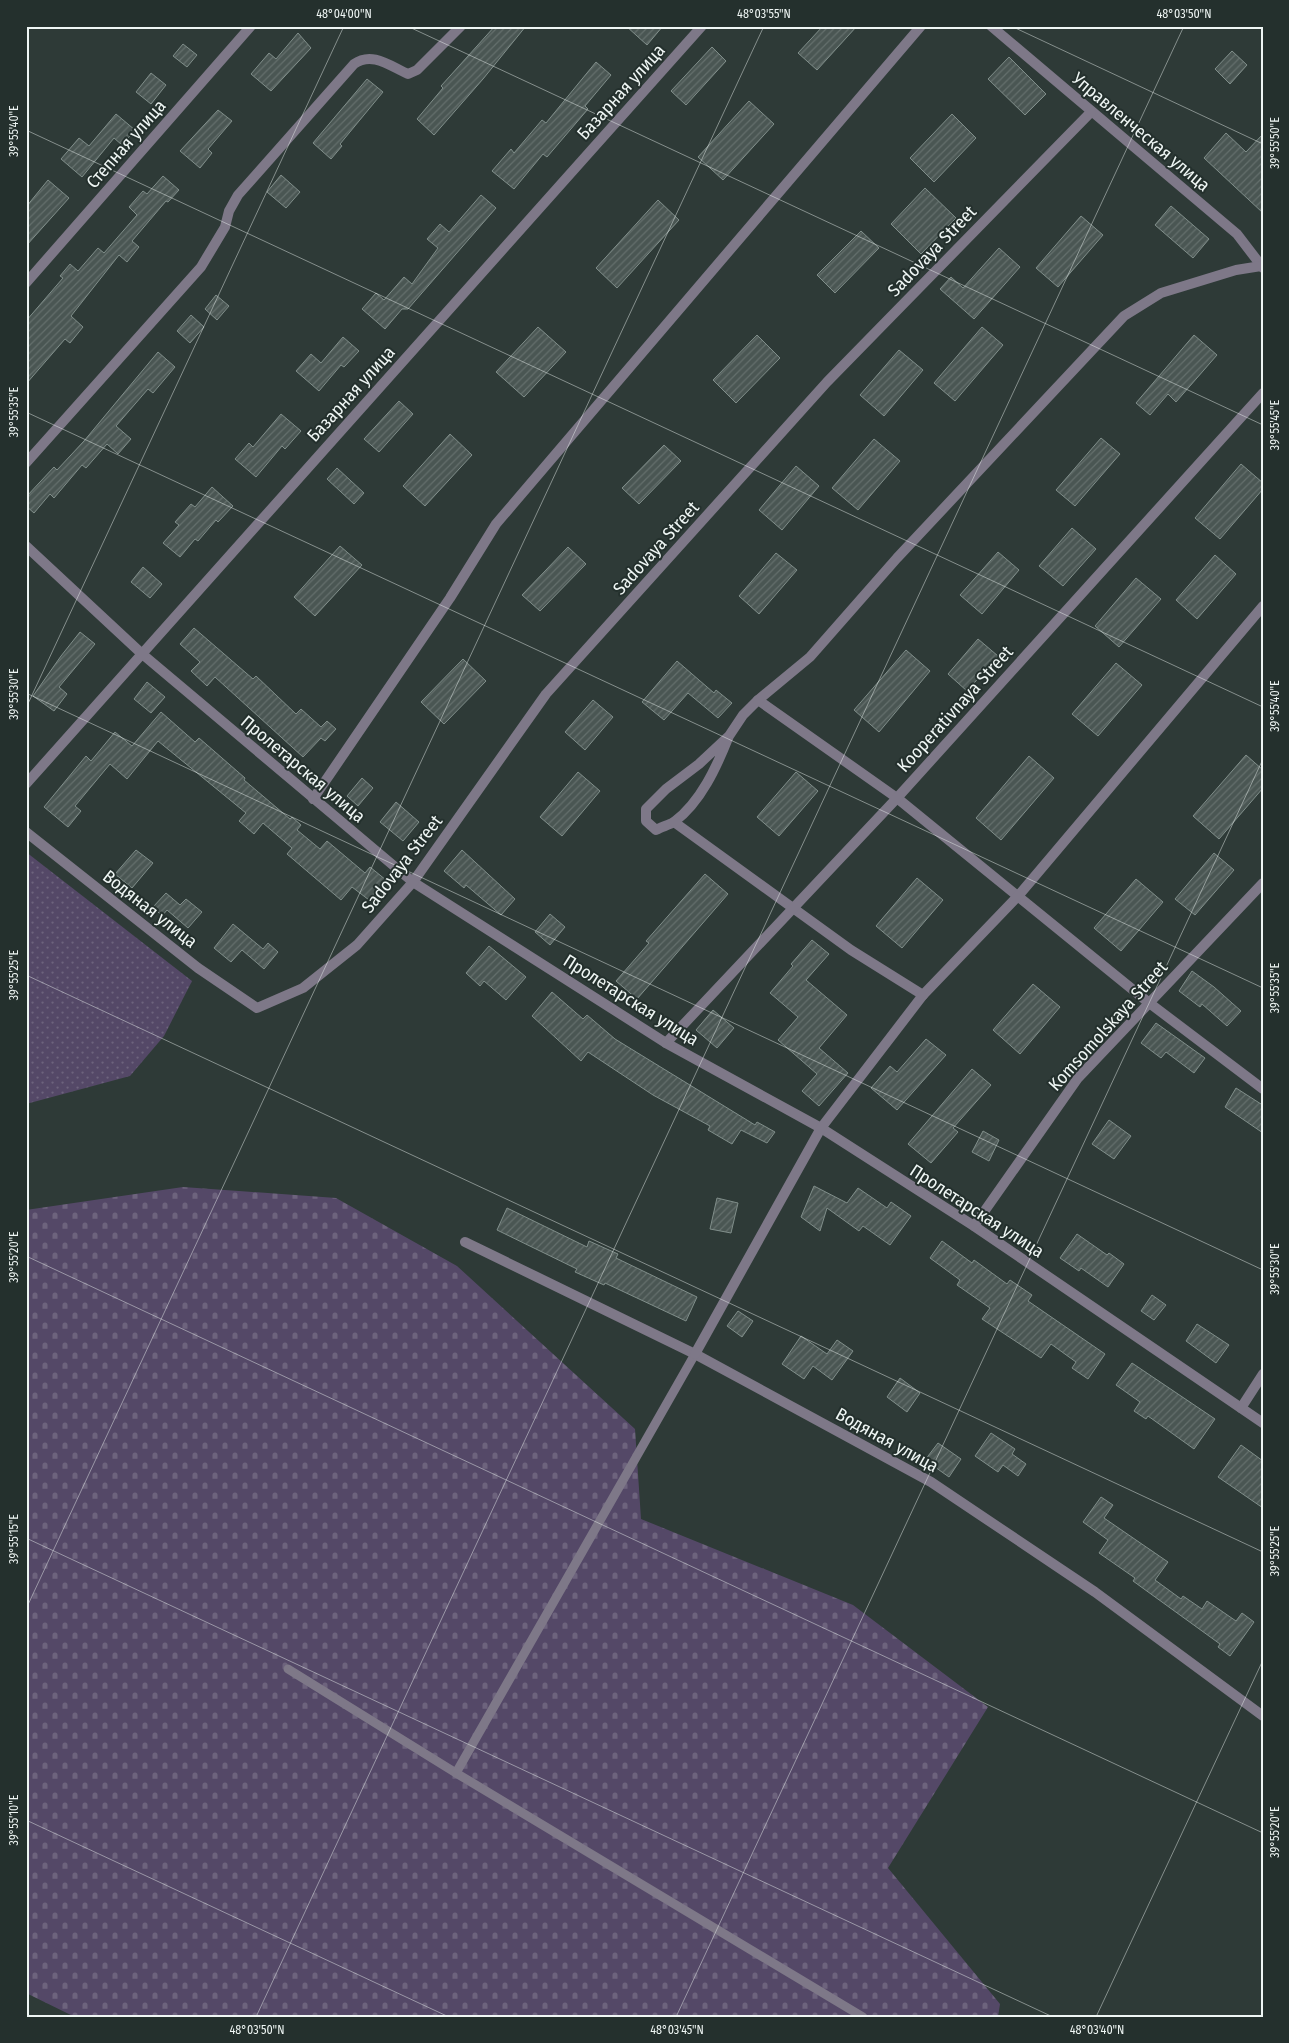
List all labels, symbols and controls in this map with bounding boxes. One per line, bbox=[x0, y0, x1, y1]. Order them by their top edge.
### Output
text: 48°04'00"N bbox=[316, 7, 372, 21]
text: 48°03'55"N bbox=[737, 7, 791, 21]
text: 48°03'50"N bbox=[1157, 7, 1211, 21]
street label: Базарная улица bbox=[572, 39, 670, 144]
street label: Управленческая улица bbox=[1067, 67, 1215, 196]
street label: Степная улица bbox=[82, 95, 171, 193]
text: 39°55'40"E bbox=[7, 105, 21, 157]
text: 39°55'50"E bbox=[1268, 117, 1282, 169]
street label: Sadovaya Street bbox=[883, 201, 981, 301]
street label: Базарная улица bbox=[302, 341, 400, 446]
text: 39°55'35"E bbox=[7, 386, 21, 437]
text: 39°55'45"E bbox=[1268, 399, 1282, 450]
street label: Sadovaya Street bbox=[608, 497, 704, 599]
street label: Kooperativnaya Street bbox=[892, 641, 1018, 777]
text: 39°55'30"E bbox=[7, 668, 21, 720]
text: 39°55'40"E bbox=[1268, 680, 1282, 732]
street label: Пролетарская улица bbox=[236, 711, 370, 828]
street label: Sadovaya Street bbox=[357, 811, 447, 917]
street label: Водяная улица bbox=[98, 865, 202, 953]
text: 39°55'25"E bbox=[7, 949, 21, 1000]
street label: Пролетарская улица bbox=[559, 949, 703, 1051]
street label: Komsomolskaya Street bbox=[1044, 956, 1172, 1096]
text: 39°55'35"E bbox=[1268, 962, 1282, 1013]
street label: Пролетарская улица bbox=[906, 1159, 1048, 1263]
text: 39°55'20"E bbox=[7, 1231, 21, 1283]
text: 39°55'30"E bbox=[1268, 1243, 1282, 1295]
street label: Водяная улица bbox=[832, 1403, 942, 1477]
text: 39°55'15"E bbox=[7, 1514, 21, 1564]
text: 39°55'25"E bbox=[1268, 1525, 1282, 1576]
text: 39°55'10"E bbox=[7, 1794, 21, 1845]
text: 39°55'20"E bbox=[1268, 1806, 1282, 1858]
text: 48°03'50"N bbox=[230, 2023, 284, 2037]
text: 48°03'45"N bbox=[650, 2023, 704, 2037]
text: 48°03'40"N bbox=[1070, 2023, 1124, 2037]

